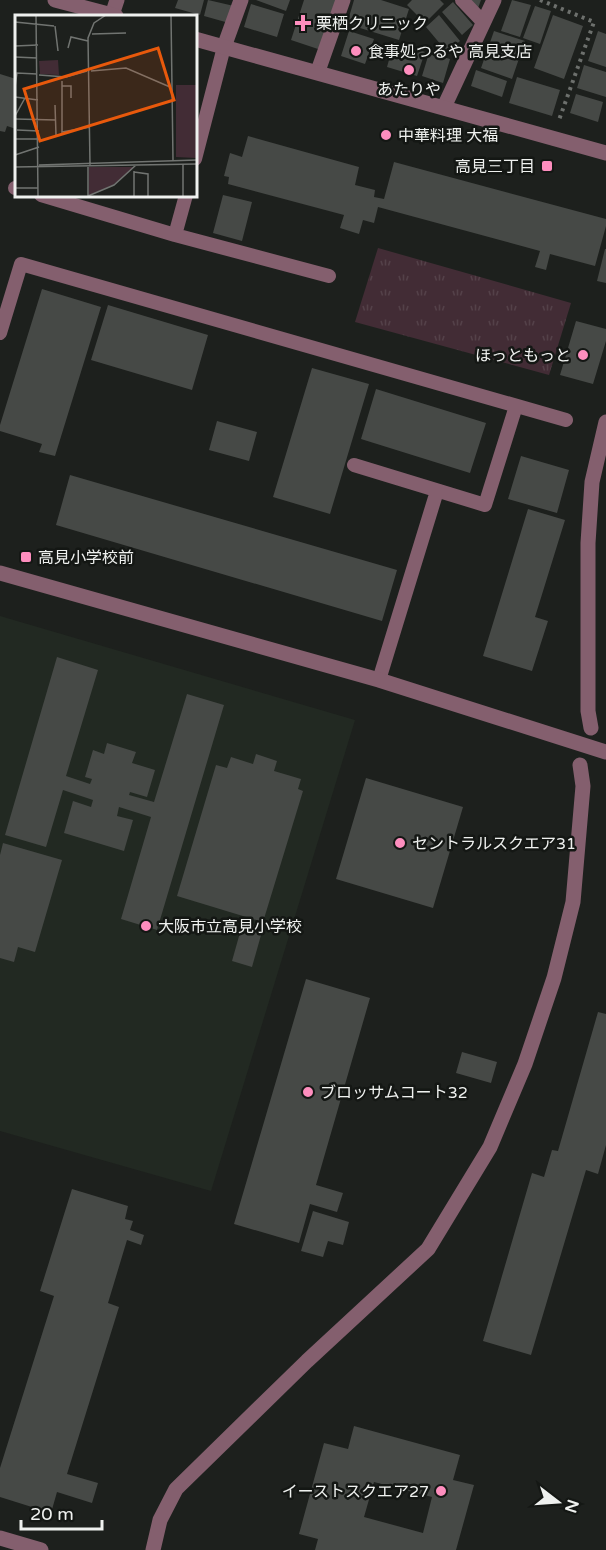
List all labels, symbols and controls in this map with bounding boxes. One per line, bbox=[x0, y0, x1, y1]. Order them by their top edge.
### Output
marker: 栗栖クリニック bbox=[294, 14, 312, 32]
place label: 栗栖クリニック bbox=[316, 14, 428, 34]
inset map bbox=[15, 15, 196, 196]
place label: 食事処つるや 高見支店 bbox=[368, 42, 532, 62]
marker: 食事処つるや 高見支店 bbox=[349, 44, 363, 58]
marker: あたりや bbox=[402, 63, 416, 77]
place label: あたりや bbox=[377, 80, 441, 100]
place label: 中華料理 大福 bbox=[398, 126, 498, 146]
marker: 中華料理 大福 bbox=[379, 128, 393, 142]
place label: 高見三丁目 bbox=[455, 157, 535, 177]
marker: 高見三丁目 bbox=[540, 159, 554, 173]
place label: ほっともっと bbox=[475, 346, 571, 366]
marker: ほっともっと bbox=[576, 348, 590, 362]
place label: 高見小学校前 bbox=[38, 548, 134, 568]
marker: 高見小学校前 bbox=[19, 550, 33, 564]
place label: セントラルスクエア31 bbox=[412, 834, 576, 854]
marker: セントラルスクエア31 bbox=[393, 836, 407, 850]
place label: 大阪市立高見小学校 bbox=[158, 917, 302, 937]
marker: 大阪市立高見小学校 bbox=[139, 919, 153, 933]
place label: ブロッサムコート32 bbox=[320, 1083, 468, 1103]
marker: ブロッサムコート32 bbox=[301, 1085, 315, 1099]
north arrow bbox=[528, 1472, 588, 1532]
place label: イーストスクエア27 bbox=[282, 1482, 429, 1502]
marker: イーストスクエア27 bbox=[434, 1484, 448, 1498]
scale bar bbox=[21, 1493, 102, 1531]
text: N bbox=[560, 1497, 583, 1515]
text: 20 m bbox=[30, 1503, 74, 1525]

